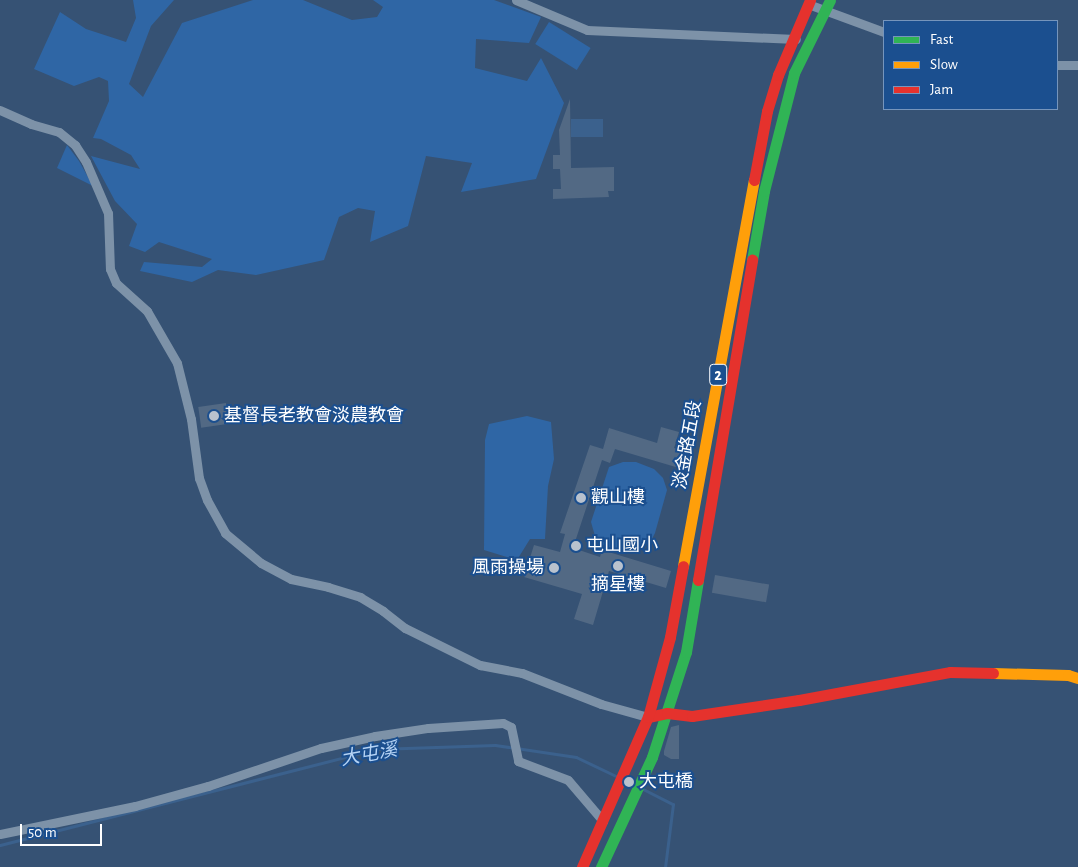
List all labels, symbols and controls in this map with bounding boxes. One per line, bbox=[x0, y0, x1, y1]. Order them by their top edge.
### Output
legend bbox=[883, 20, 1058, 110]
text: Fast bbox=[930, 32, 953, 47]
text: Slow bbox=[930, 57, 958, 72]
text: Jam bbox=[930, 82, 953, 97]
road number: 2 bbox=[708, 362, 728, 388]
street label: 淡金路五段 bbox=[670, 399, 706, 491]
place label: 基督長老教會淡農教會 bbox=[224, 405, 404, 427]
marker: 基督長老教會淡農教會 bbox=[208, 410, 220, 422]
place label: 觀山樓 bbox=[591, 487, 645, 509]
marker: 觀山樓 bbox=[575, 492, 587, 504]
place label: 屯山國小 bbox=[586, 535, 658, 557]
marker: 屯山國小 bbox=[570, 540, 582, 552]
place label: 風雨操場 bbox=[472, 557, 544, 579]
marker: 摘星樓 bbox=[612, 560, 624, 572]
marker: 風雨操場 bbox=[548, 562, 560, 574]
place label: 摘星樓 bbox=[591, 574, 645, 596]
water label: 大屯溪 bbox=[339, 739, 399, 771]
place label: 大屯橋 bbox=[639, 771, 693, 793]
marker: 大屯橋 bbox=[623, 776, 635, 788]
scale bar bbox=[22, 814, 105, 846]
text: 50 m bbox=[28, 825, 57, 840]

